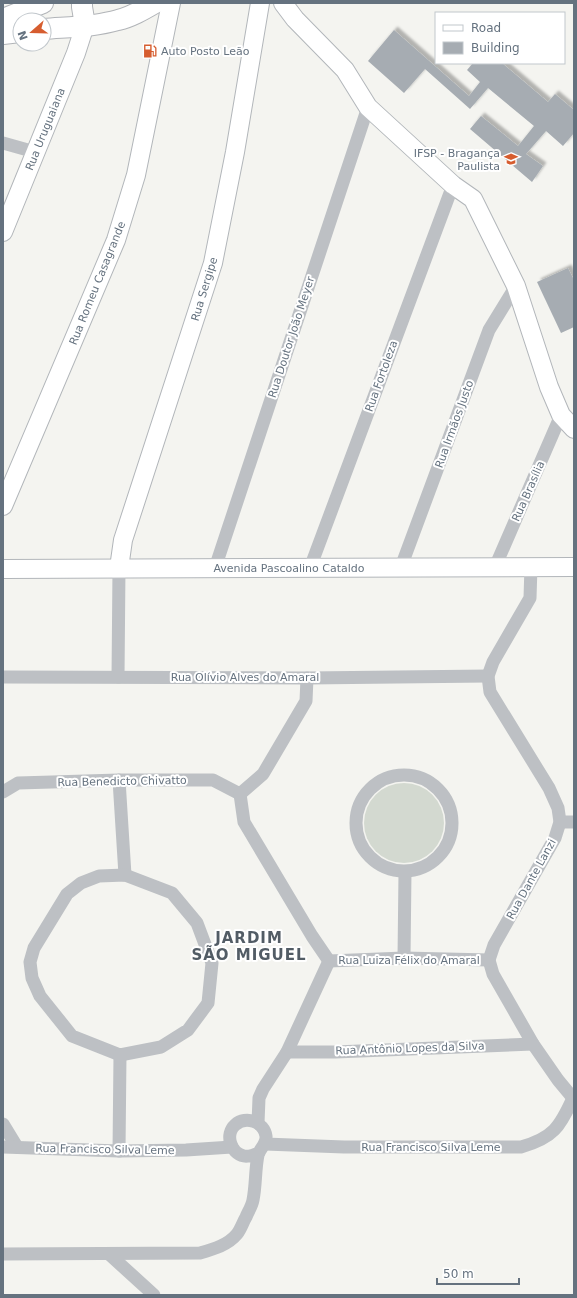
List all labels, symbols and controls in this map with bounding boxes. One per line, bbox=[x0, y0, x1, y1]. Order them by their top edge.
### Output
north arrow bbox=[12, 12, 52, 52]
legend bbox=[435, 12, 565, 64]
text: Road bbox=[471, 21, 501, 35]
text: N bbox=[15, 29, 31, 42]
text: Building bbox=[471, 41, 520, 55]
fuel station icon: Auto Posto Leão bbox=[142, 43, 158, 59]
place label: Auto Posto Leão bbox=[161, 45, 250, 58]
street label: Rua Uruguaiana bbox=[23, 86, 68, 172]
place label: IFSP - Bragança Paulista bbox=[414, 147, 500, 173]
school or university icon: IFSP - Bragança Paulista bbox=[503, 151, 519, 167]
street label: Rua Romeu Casagrande bbox=[67, 219, 128, 347]
street label: Rua Sergipe bbox=[189, 255, 220, 323]
street label: Rua Doutor João Meyer bbox=[266, 274, 317, 399]
street label: Rua Fortoleza bbox=[363, 339, 400, 414]
street label: Rua Irmãos Justo bbox=[433, 378, 476, 470]
street label: Rua Brasília bbox=[509, 459, 548, 523]
street label: Avenida Pascoalino Cataldo bbox=[213, 562, 365, 575]
street label: Rua Olívio Alves do Amaral bbox=[171, 671, 319, 684]
street label: Rua Benedicto Chivatto bbox=[57, 774, 187, 789]
street label: Rua Dante Lanzi bbox=[504, 837, 559, 922]
district label: JARDIM SÃO MIGUEL bbox=[191, 929, 307, 964]
street label: Rua Luiza Félix do Amaral bbox=[338, 954, 480, 967]
street label: Rua Antônio Lopes da Silva bbox=[335, 1039, 485, 1058]
street label: Rua Francisco Silva Leme bbox=[361, 1141, 501, 1154]
street label: Rua Francisco Silva Leme bbox=[35, 1142, 175, 1157]
scale bar bbox=[437, 1260, 519, 1286]
text: 50 m bbox=[443, 1267, 474, 1281]

